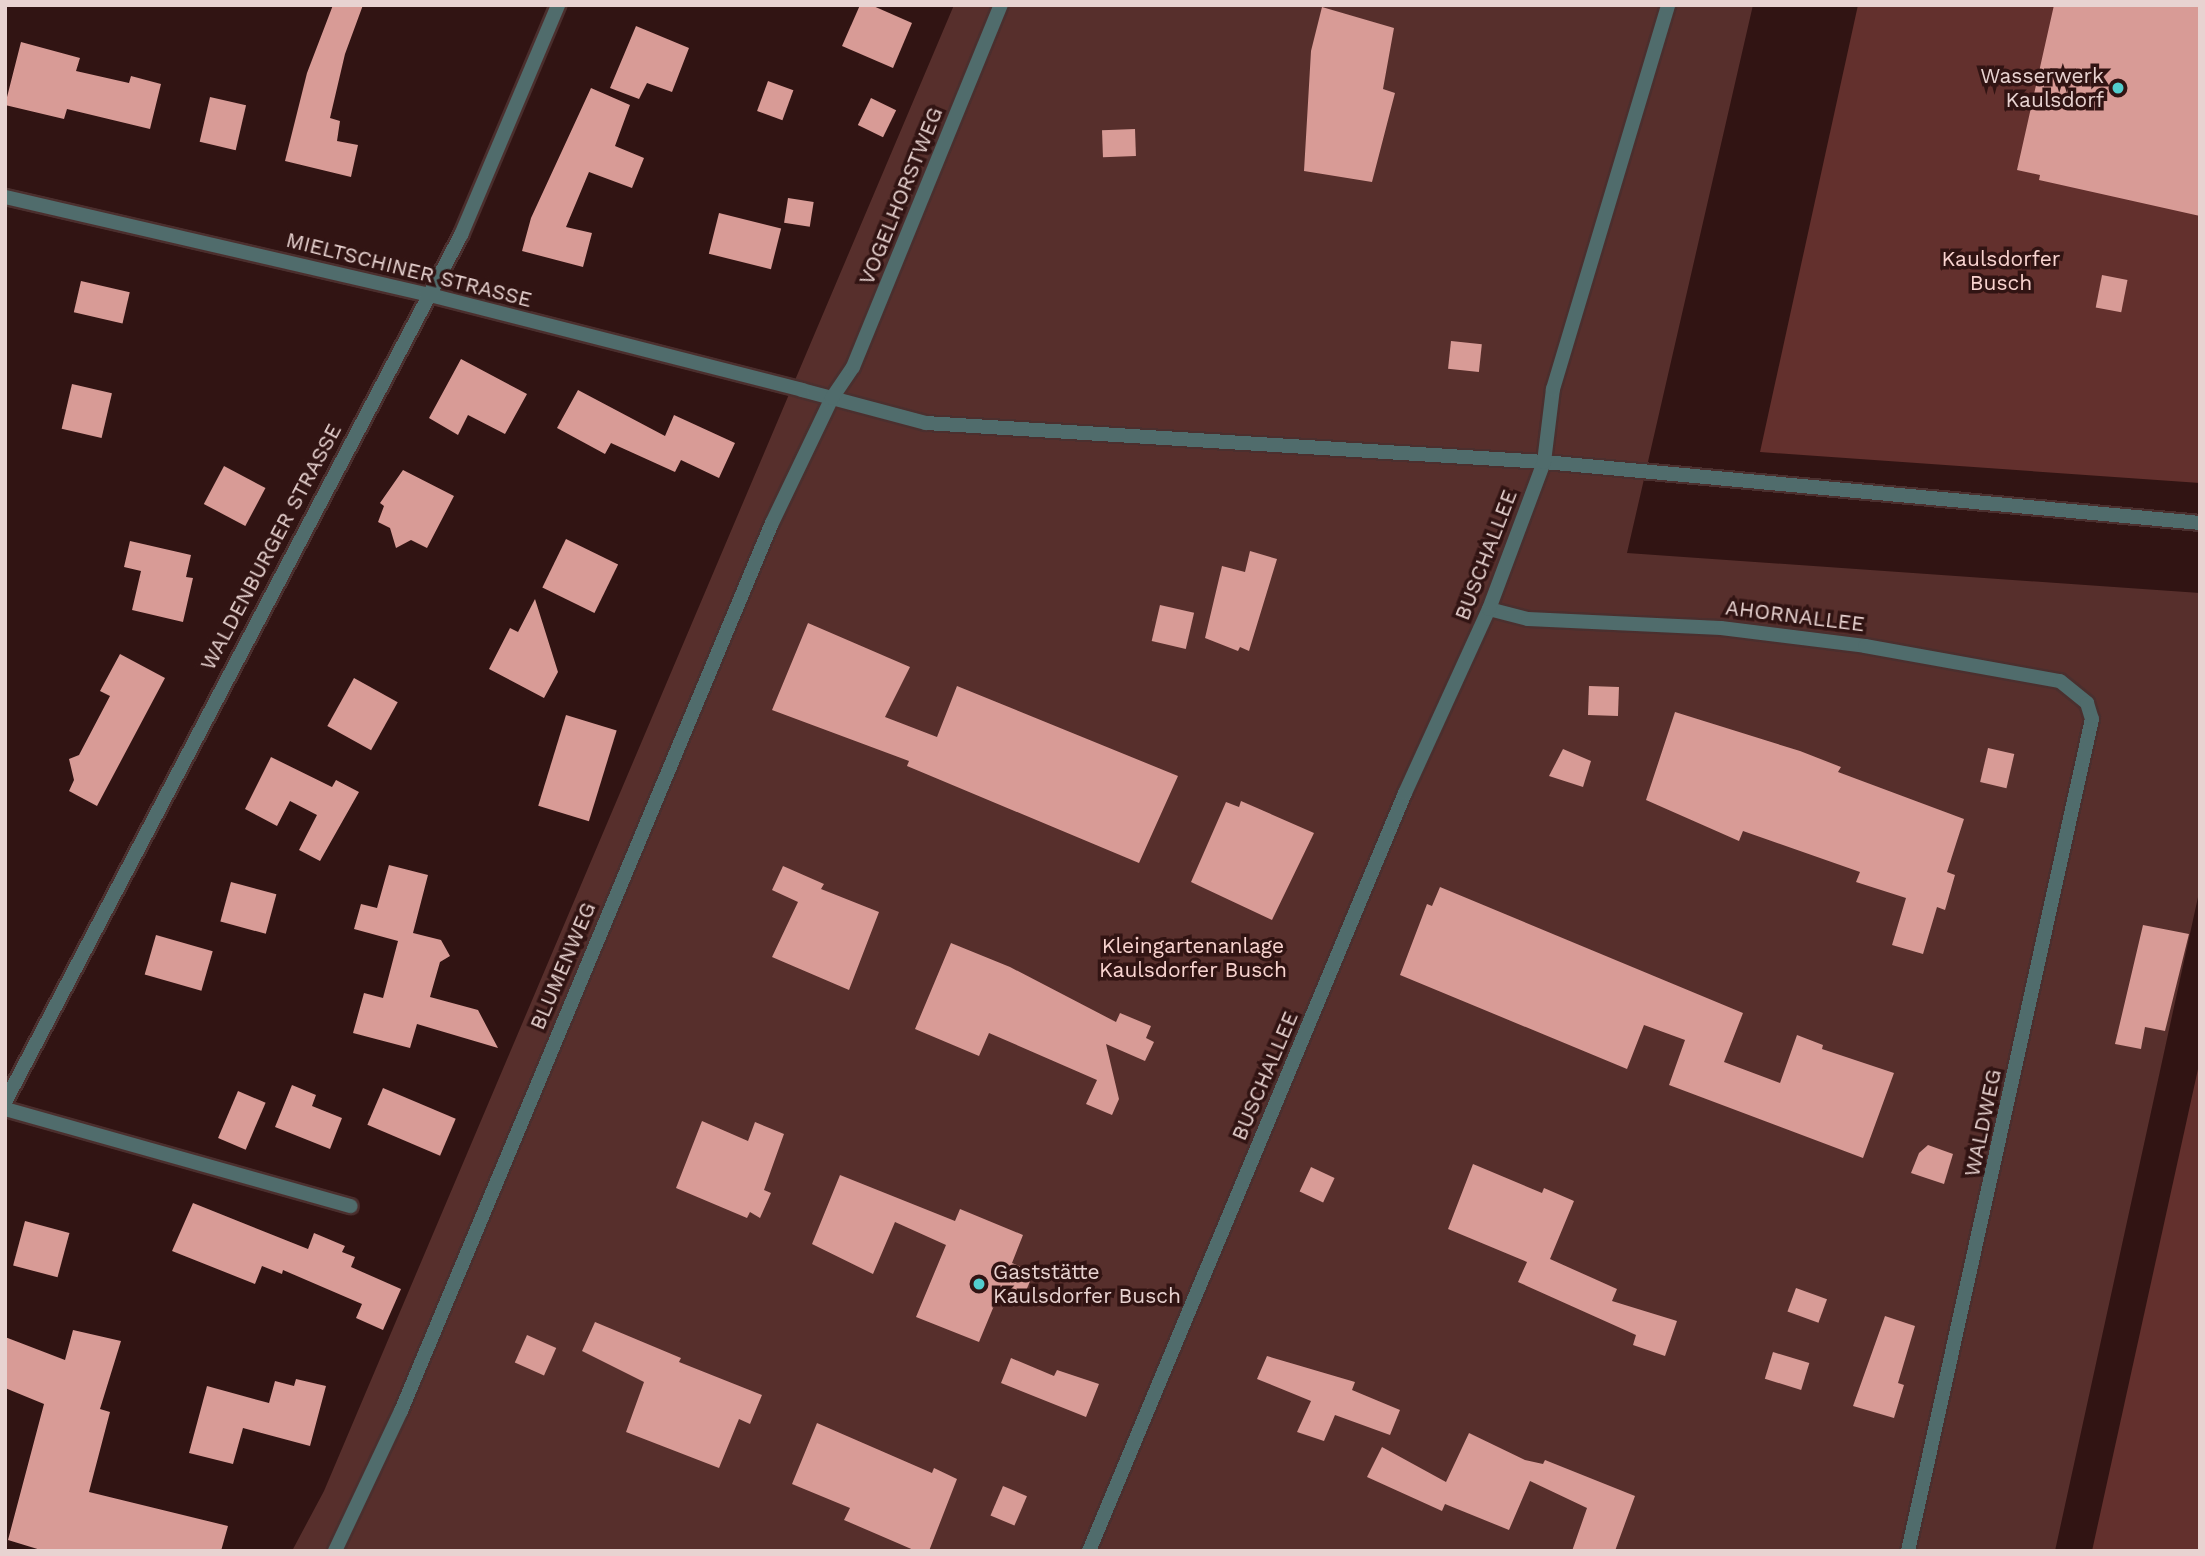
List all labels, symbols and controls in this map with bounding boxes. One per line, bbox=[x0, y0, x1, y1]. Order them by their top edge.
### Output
place label: Wasserwerk Kaulsdorf bbox=[1980, 63, 2104, 113]
marker: Wasserwerk Kaulsdorf bbox=[2110, 80, 2126, 96]
street label: VOGELHORSTWEG bbox=[854, 104, 948, 288]
street label: MIELTSCHINER STRASSE bbox=[284, 227, 534, 313]
park label: Kaulsdorfer Busch bbox=[1942, 246, 2060, 296]
street label: WALDENBURGER STRASSE bbox=[195, 420, 347, 674]
street label: BUSCHALLEE bbox=[1450, 486, 1522, 624]
street label: AHORNALLEE bbox=[1724, 595, 1866, 637]
street label: BLUMENWEG bbox=[525, 898, 601, 1034]
park label: Kleingartenanlage Kaulsdorfer Busch bbox=[1099, 933, 1287, 983]
street label: BUSCHALLEE bbox=[1227, 1008, 1303, 1144]
street label: WALDWEG bbox=[1959, 1067, 2007, 1179]
place label: Gaststätte Kaulsdorfer Busch bbox=[993, 1259, 1181, 1309]
marker: Gaststätte Kaulsdorfer Busch bbox=[971, 1276, 987, 1292]

